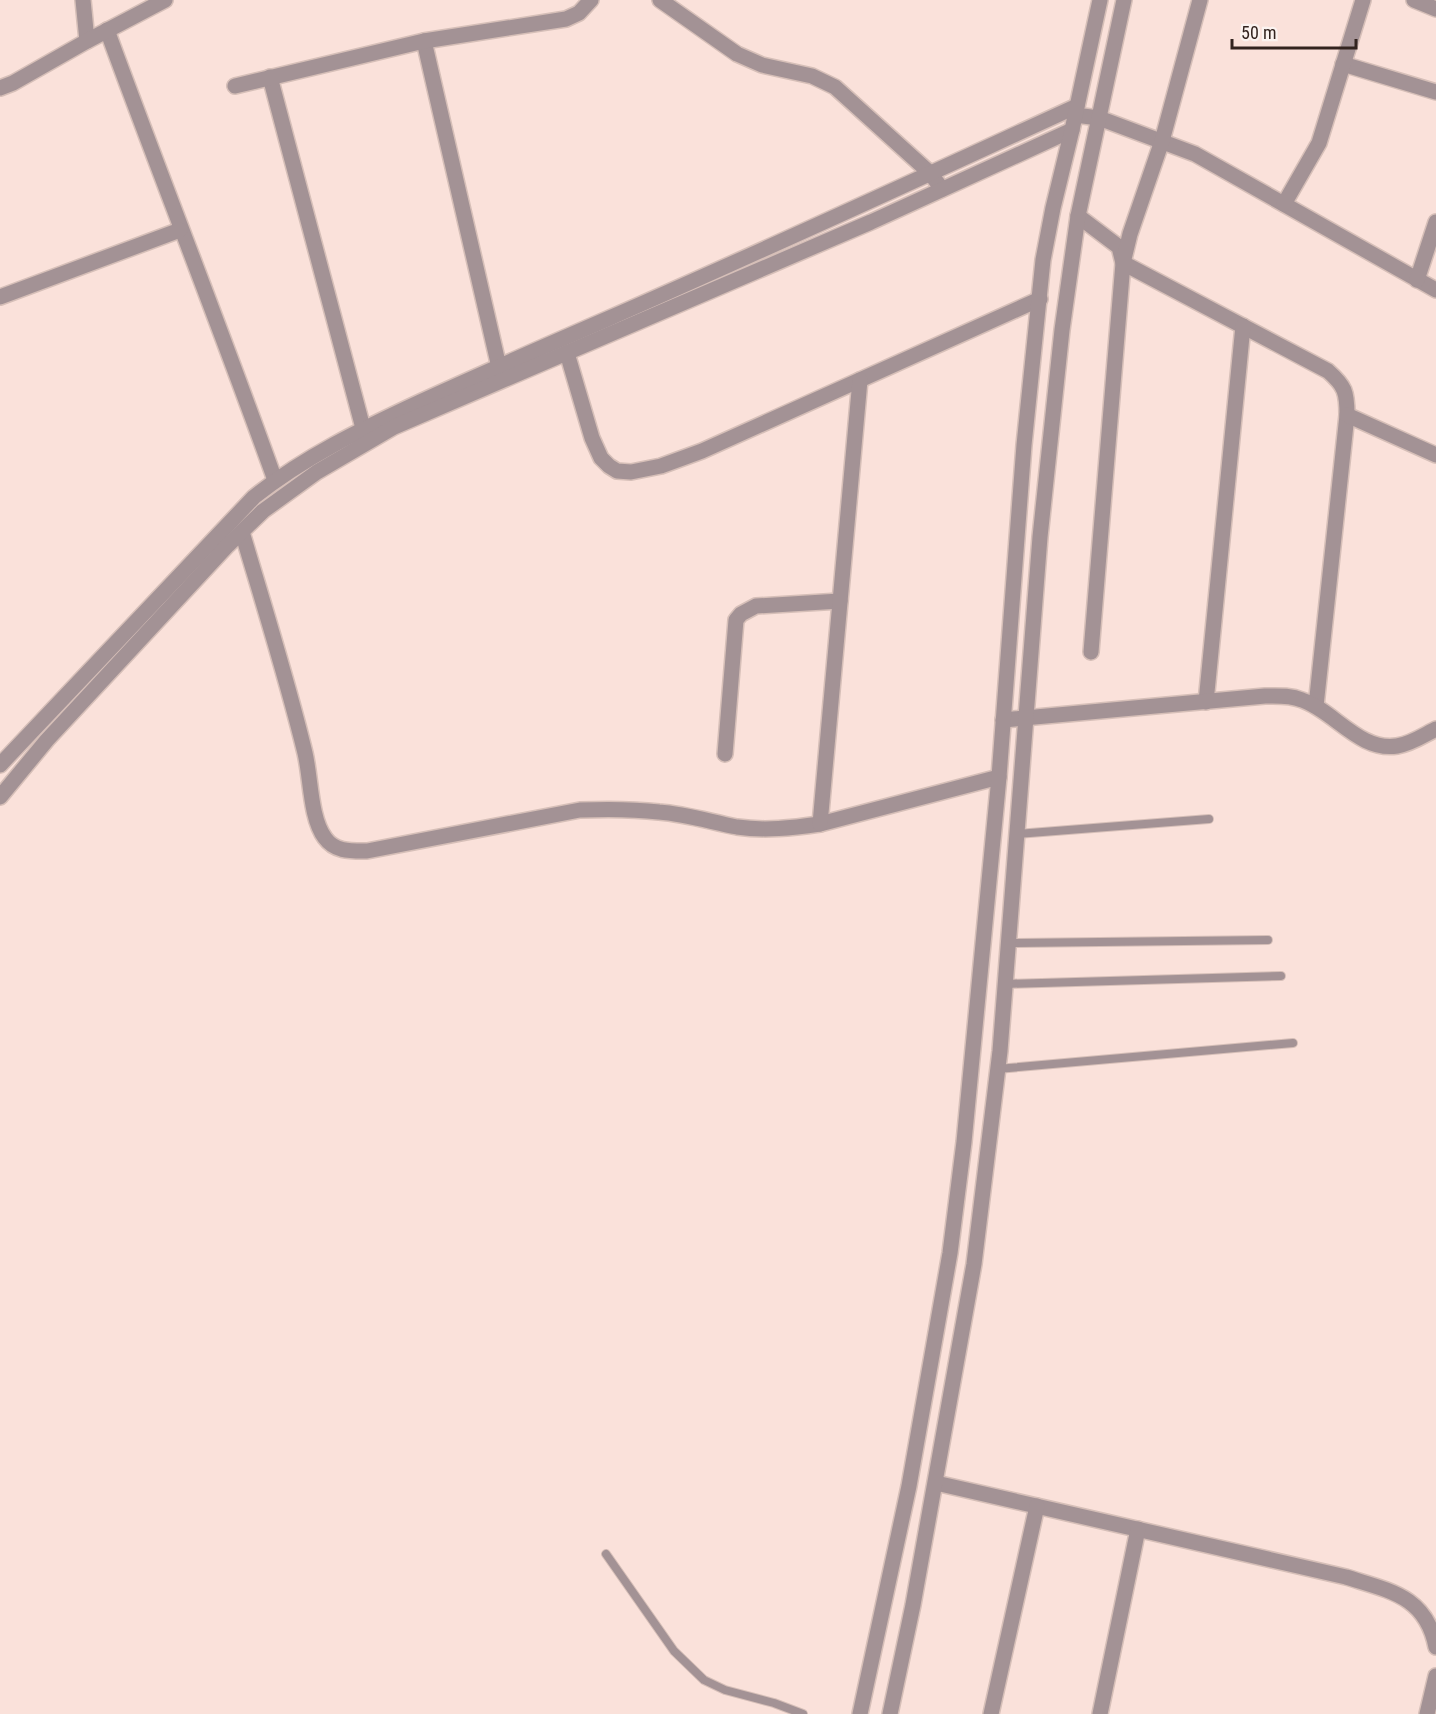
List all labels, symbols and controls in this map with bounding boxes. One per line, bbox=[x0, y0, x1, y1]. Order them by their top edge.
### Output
scale bar bbox=[1232, 12, 1356, 50]
text: 50 m bbox=[1241, 22, 1276, 43]

